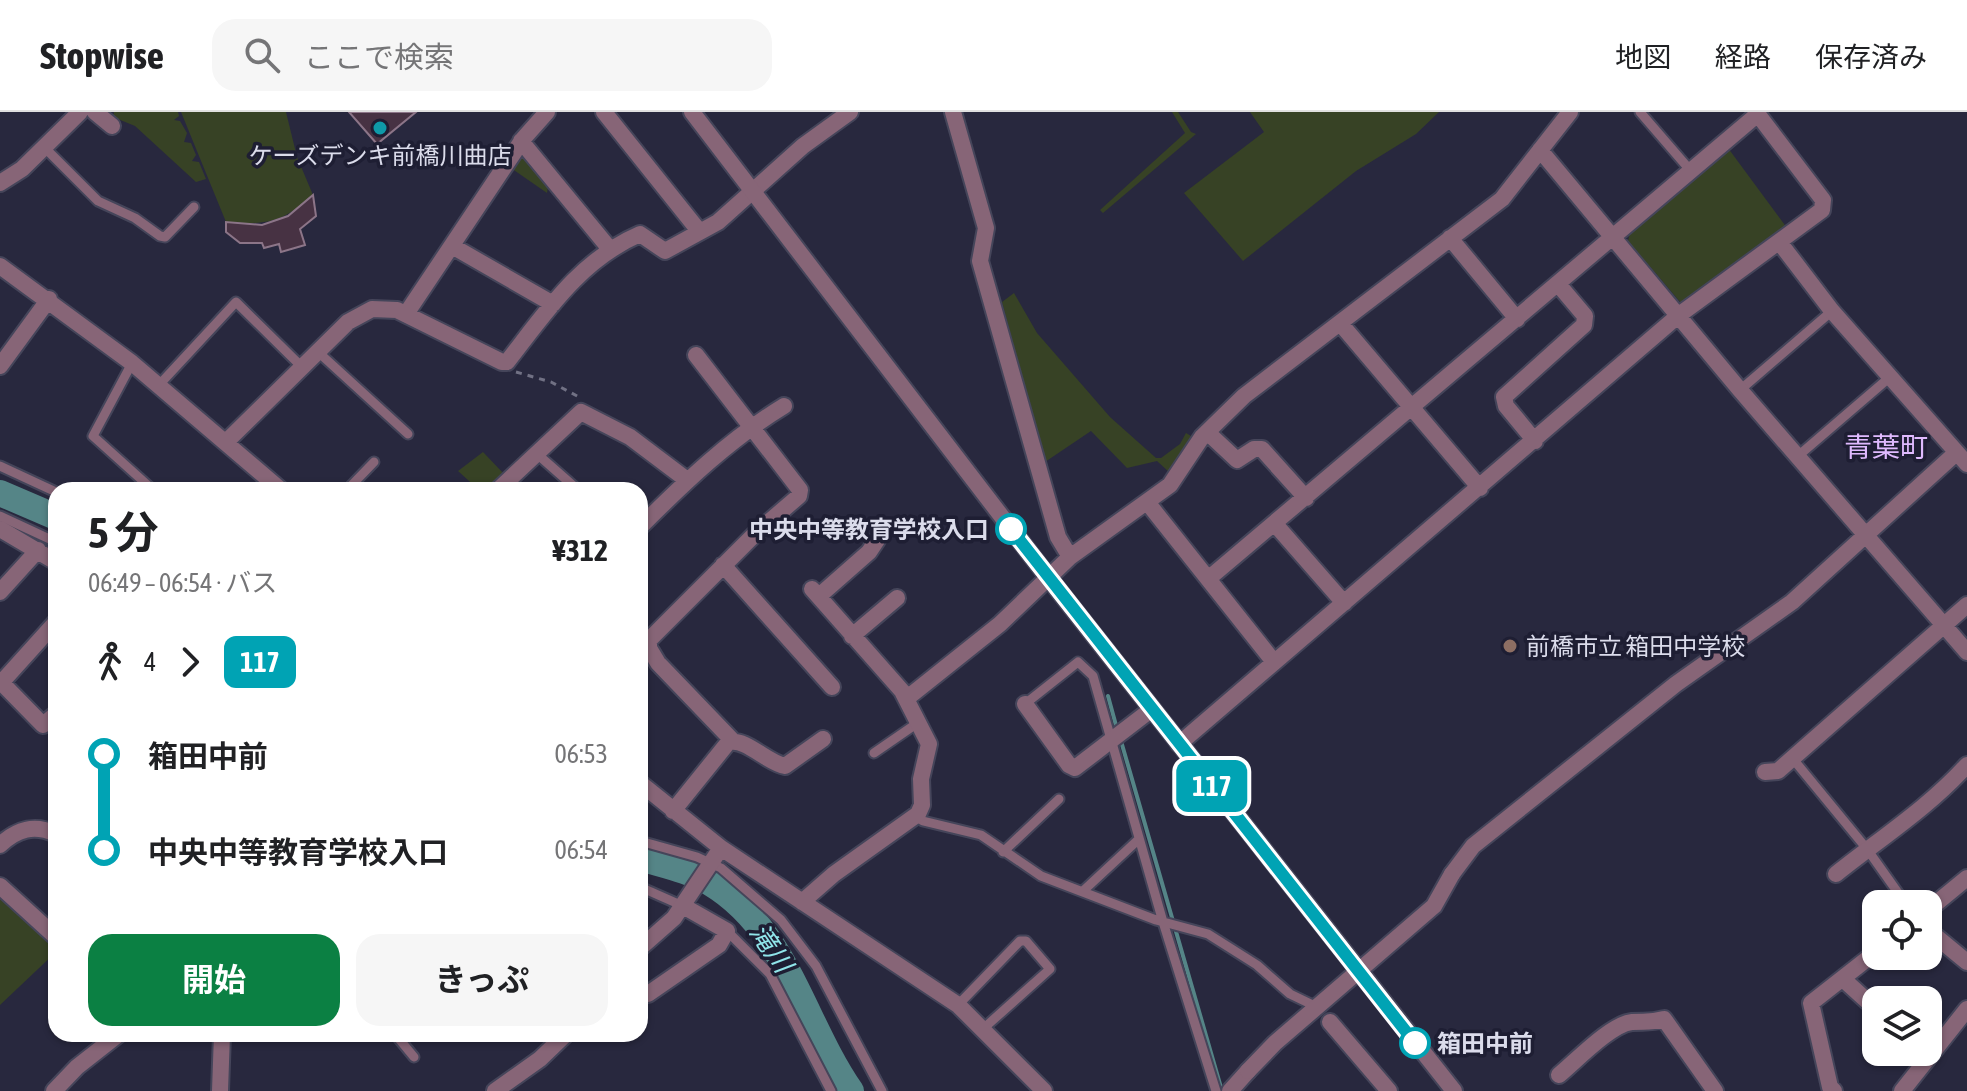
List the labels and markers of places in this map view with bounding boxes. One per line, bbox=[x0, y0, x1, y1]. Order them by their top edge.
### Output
marker: ケーズデンキ前橋川曲店 bbox=[371, 119, 389, 137]
place label: ケーズデンキ前橋川曲店 bbox=[249, 142, 511, 169]
marker: 中央中等教育学校入口 bbox=[996, 514, 1026, 544]
place label: 中央中等教育学校入口 bbox=[749, 516, 989, 543]
place label: 前橋市立 箱田中学校 bbox=[1526, 633, 1745, 660]
marker: 前橋市立 箱田中学校 bbox=[1501, 637, 1519, 655]
marker: 箱田中前 bbox=[1400, 1028, 1430, 1058]
place label: 箱田中前 bbox=[1437, 1030, 1533, 1057]

